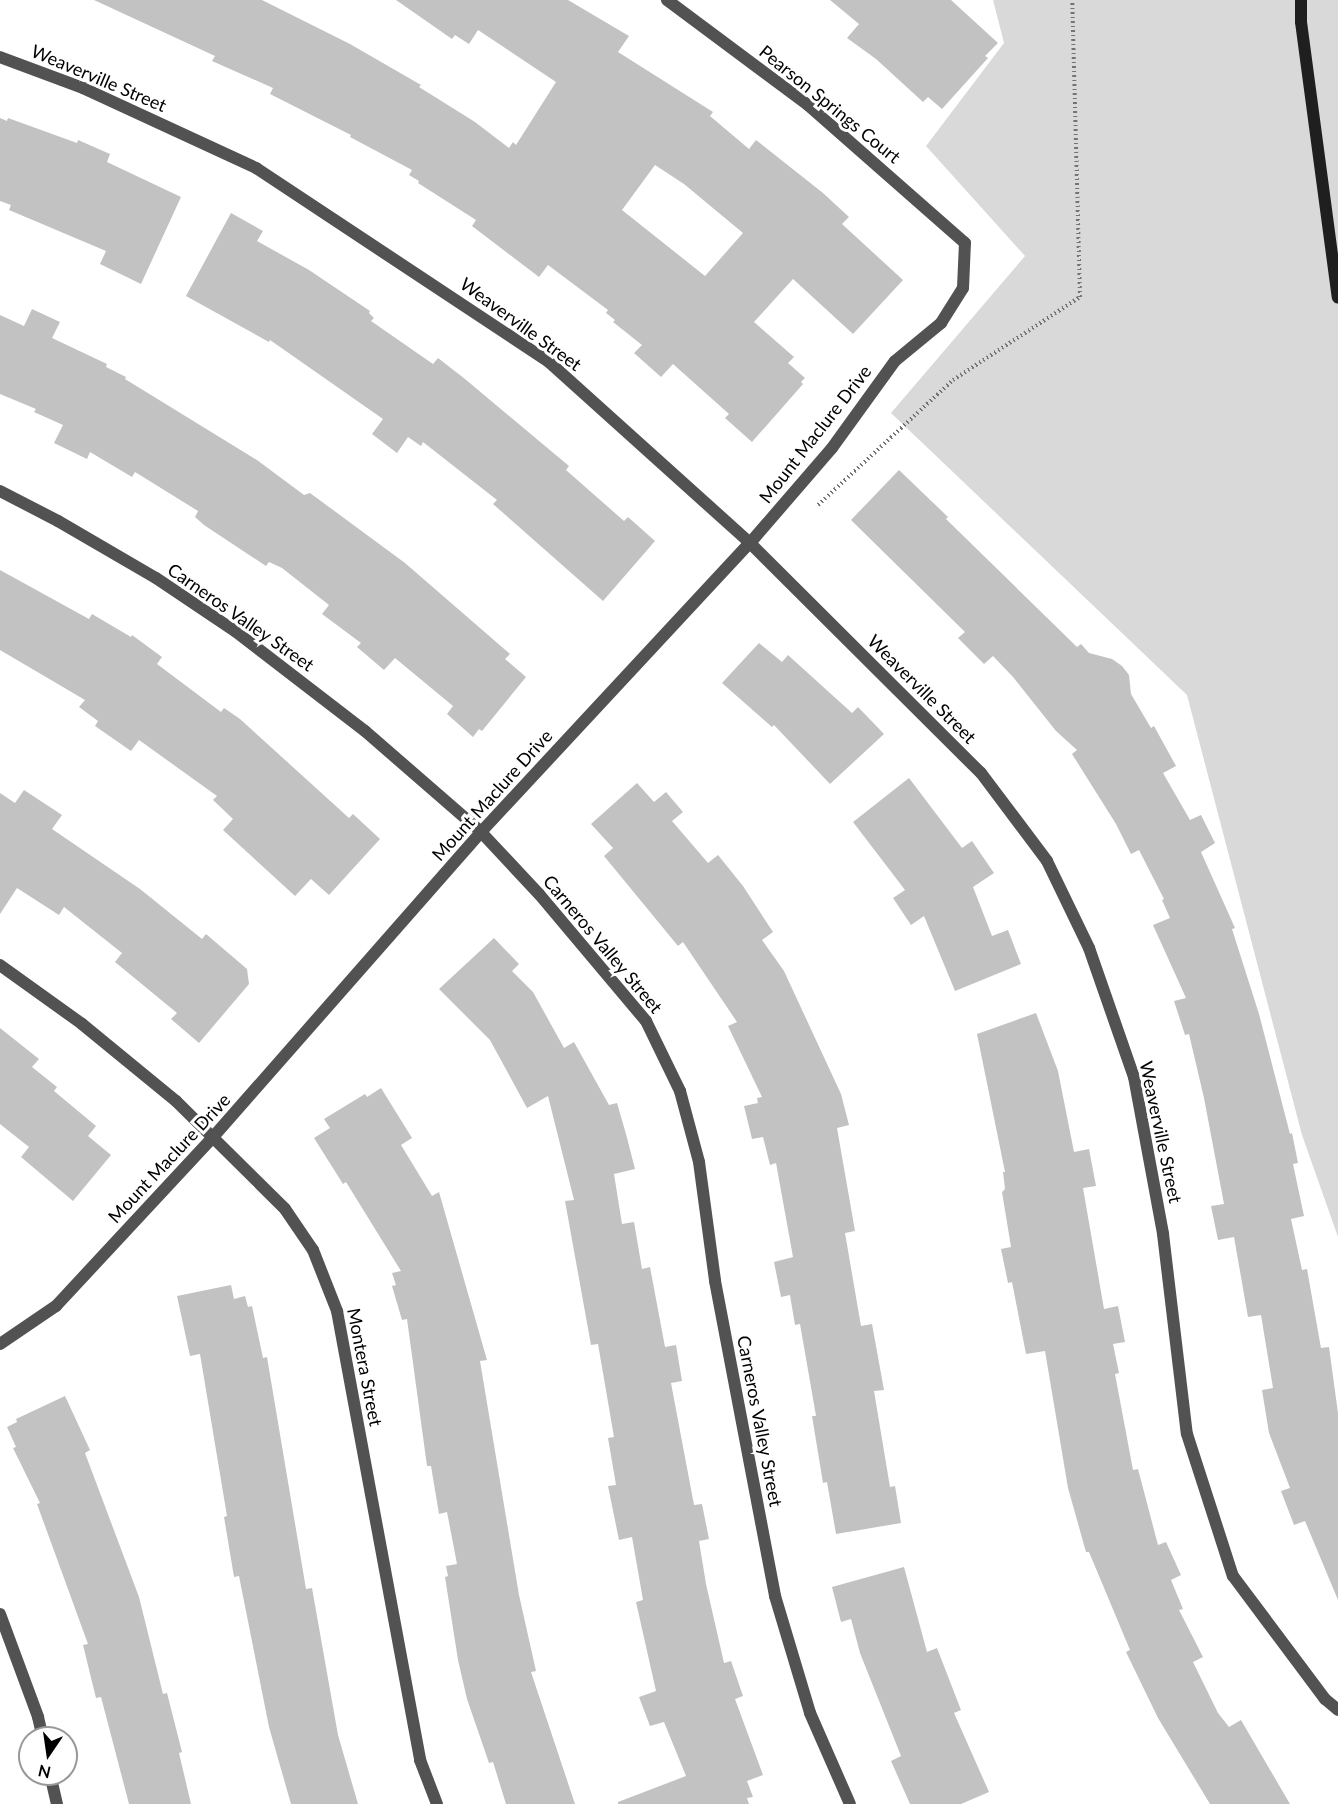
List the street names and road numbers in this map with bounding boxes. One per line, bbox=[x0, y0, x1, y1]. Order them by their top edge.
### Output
street label: Weaverville Street bbox=[28, 40, 170, 116]
street label: Pearson Springs Court bbox=[755, 40, 905, 168]
street label: Weaverville Street bbox=[456, 273, 586, 375]
street label: Mount Maclure Drive bbox=[754, 361, 876, 507]
street label: Carneros Valley Street bbox=[163, 558, 319, 676]
street label: Weaverville Street bbox=[863, 630, 981, 748]
street label: Mount Maclure Drive bbox=[427, 725, 557, 865]
street label: Carneros Valley Street bbox=[539, 870, 667, 1018]
street label: Weaverville Street bbox=[1135, 1059, 1187, 1205]
street label: Mount Maclure Drive bbox=[103, 1089, 235, 1227]
street label: Montera Street bbox=[343, 1306, 387, 1428]
street label: Carneros Valley Street bbox=[733, 1333, 787, 1509]

